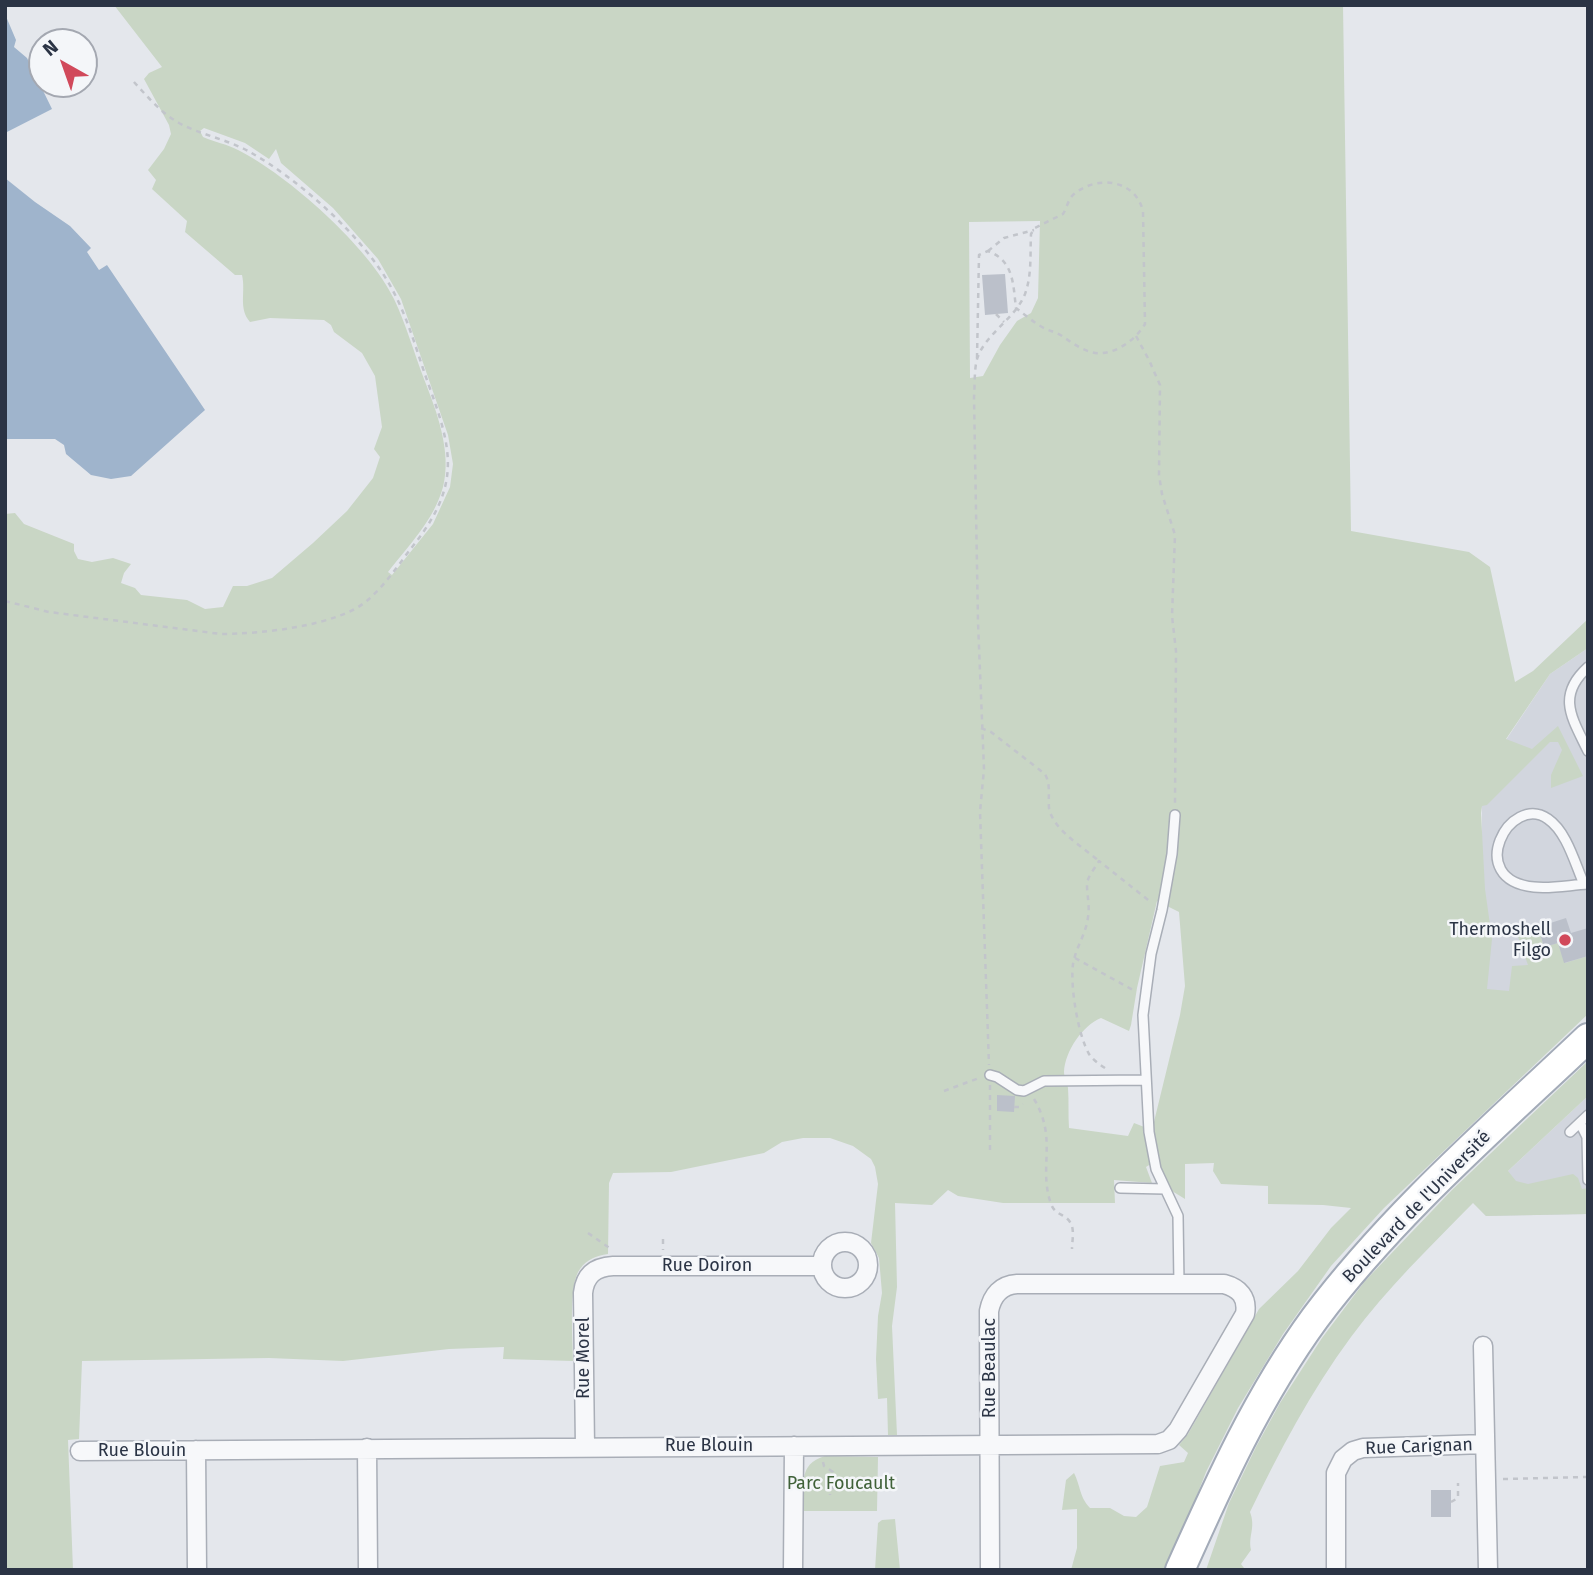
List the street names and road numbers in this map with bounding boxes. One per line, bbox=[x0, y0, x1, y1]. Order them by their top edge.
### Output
street label: Boulevard de l'Université bbox=[1338, 1126, 1496, 1288]
street label: Rue Doiron bbox=[662, 1255, 752, 1277]
street label: Rue Morel bbox=[573, 1317, 595, 1399]
street label: Rue Beaulac bbox=[979, 1318, 1001, 1418]
street label: Rue Carignan bbox=[1365, 1434, 1473, 1460]
street label: Rue Blouin bbox=[665, 1435, 753, 1457]
street label: Rue Blouin bbox=[98, 1440, 186, 1462]

